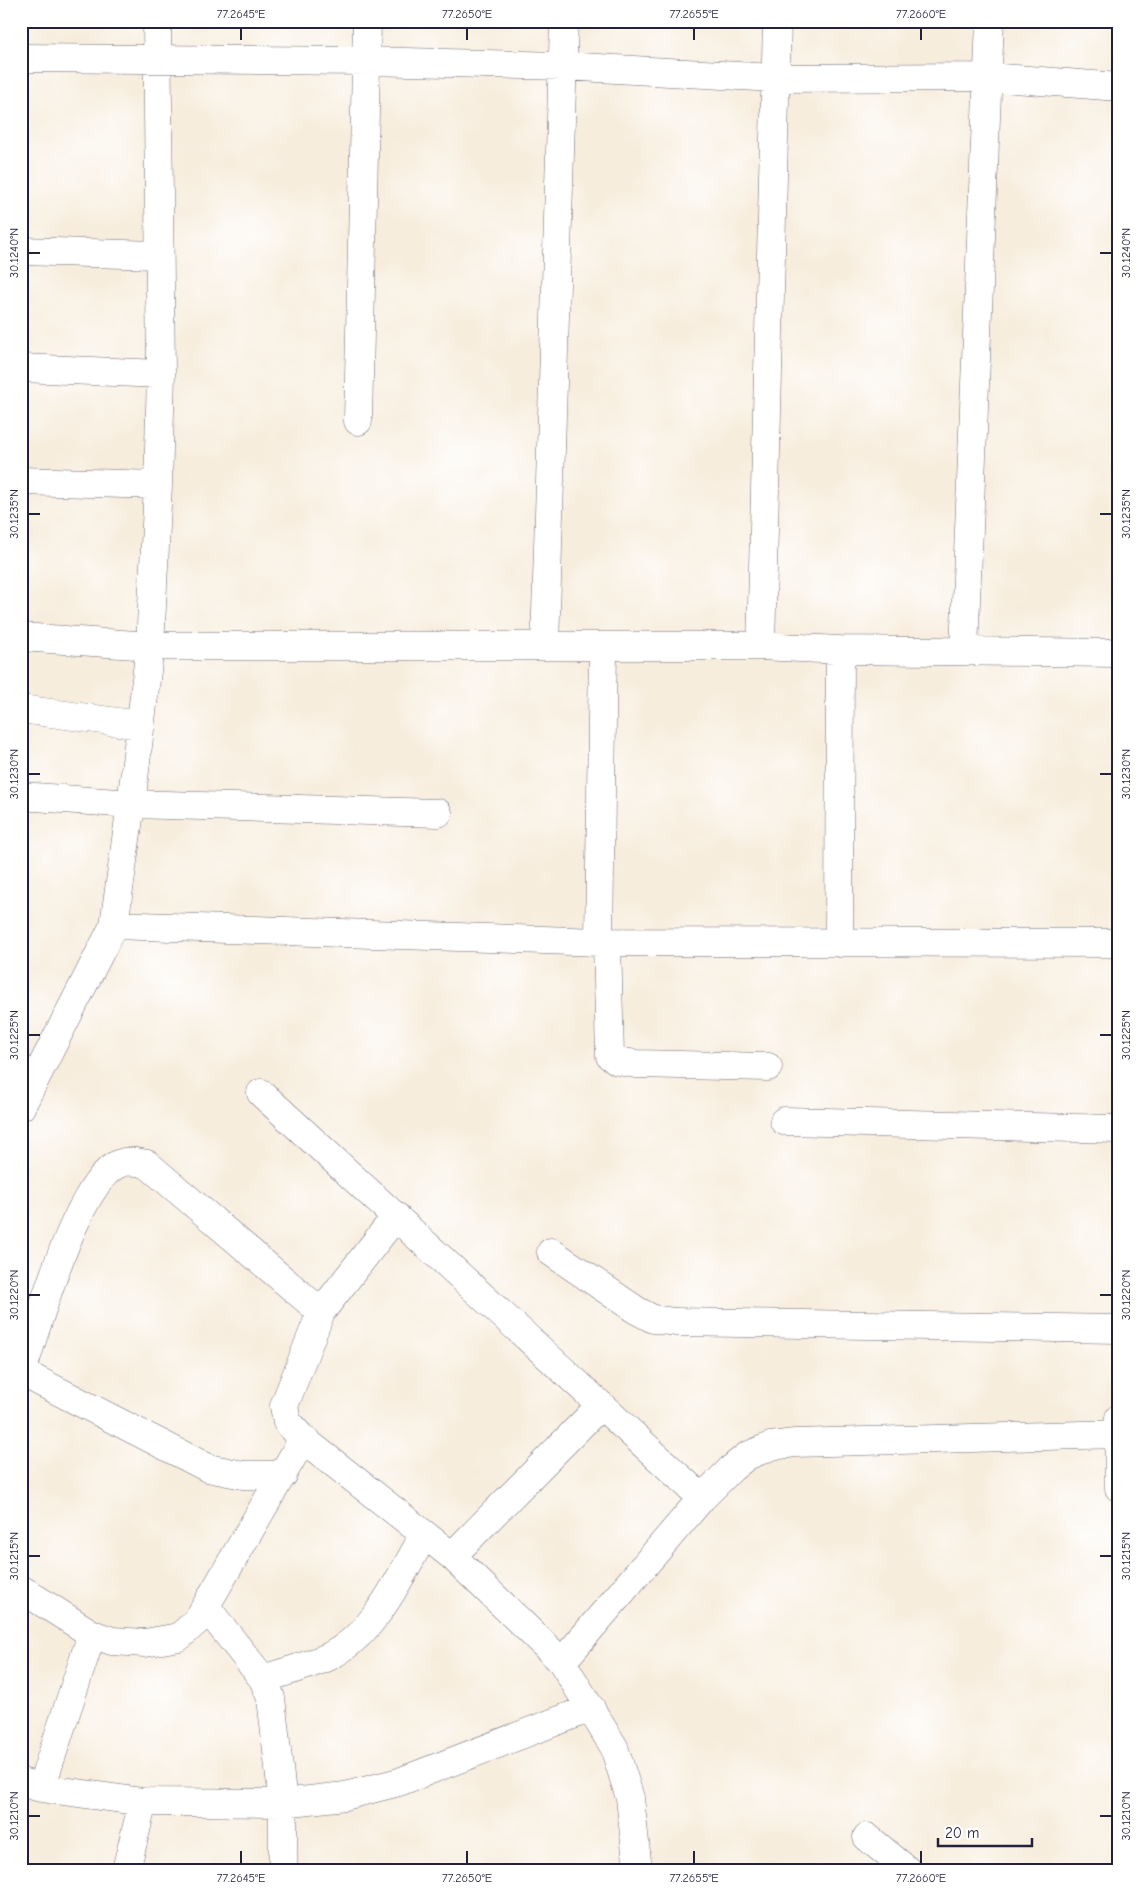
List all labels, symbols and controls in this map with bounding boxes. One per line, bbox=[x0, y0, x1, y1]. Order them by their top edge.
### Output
text: 77.2645°E bbox=[217, 7, 265, 21]
text: 77.2650°E bbox=[442, 7, 492, 21]
text: 77.2655°E bbox=[669, 7, 719, 21]
text: 77.2660°E bbox=[896, 7, 946, 21]
text: 30.1240°N bbox=[7, 228, 21, 278]
text: 30.1240°N bbox=[1119, 228, 1133, 278]
text: 30.1235°N bbox=[7, 489, 21, 539]
text: 30.1235°N bbox=[1119, 489, 1133, 539]
text: 30.1230°N bbox=[7, 749, 21, 799]
text: 30.1230°N bbox=[1119, 749, 1133, 799]
text: 30.1225°N bbox=[7, 1010, 21, 1060]
text: 30.1225°N bbox=[1119, 1010, 1133, 1060]
text: 30.1220°N bbox=[7, 1270, 21, 1320]
text: 30.1220°N bbox=[1119, 1270, 1133, 1320]
text: 30.1215°N bbox=[7, 1532, 21, 1580]
text: 30.1215°N bbox=[1119, 1532, 1133, 1580]
text: 30.1210°N bbox=[7, 1791, 21, 1841]
text: 30.1210°N bbox=[1119, 1791, 1133, 1841]
scale bar bbox=[938, 1816, 1031, 1848]
text: 20 m bbox=[945, 1824, 979, 1842]
text: 77.2645°E bbox=[217, 1871, 265, 1885]
text: 77.2650°E bbox=[442, 1871, 492, 1885]
text: 77.2655°E bbox=[669, 1871, 719, 1885]
text: 77.2660°E bbox=[896, 1871, 946, 1885]

